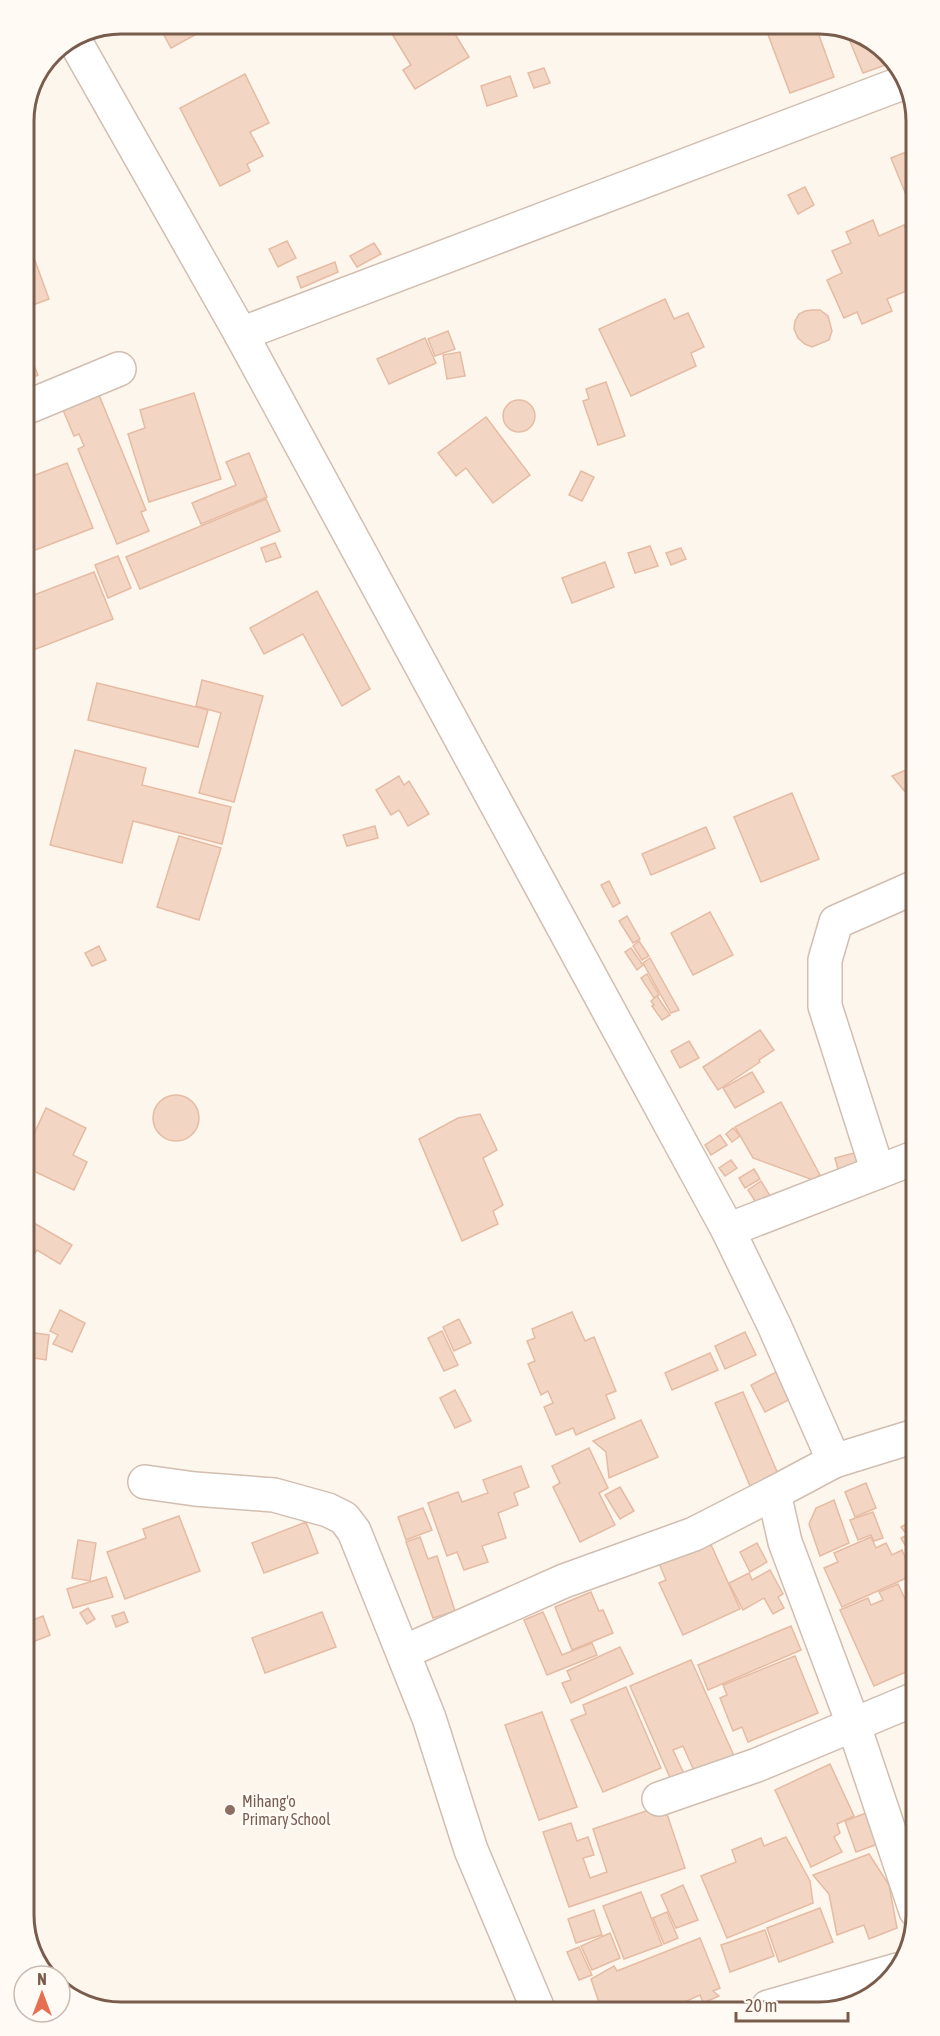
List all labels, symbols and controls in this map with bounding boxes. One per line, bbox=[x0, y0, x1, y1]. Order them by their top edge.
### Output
place label: Mihang'o Primary School bbox=[242, 1792, 331, 1829]
marker: Mihang'o Primary School bbox=[223, 1803, 237, 1817]
north arrow bbox=[12, 1964, 72, 2024]
text: N bbox=[37, 1970, 47, 1988]
scale bar bbox=[736, 1985, 848, 2023]
text: 20 m bbox=[745, 1995, 777, 2016]

